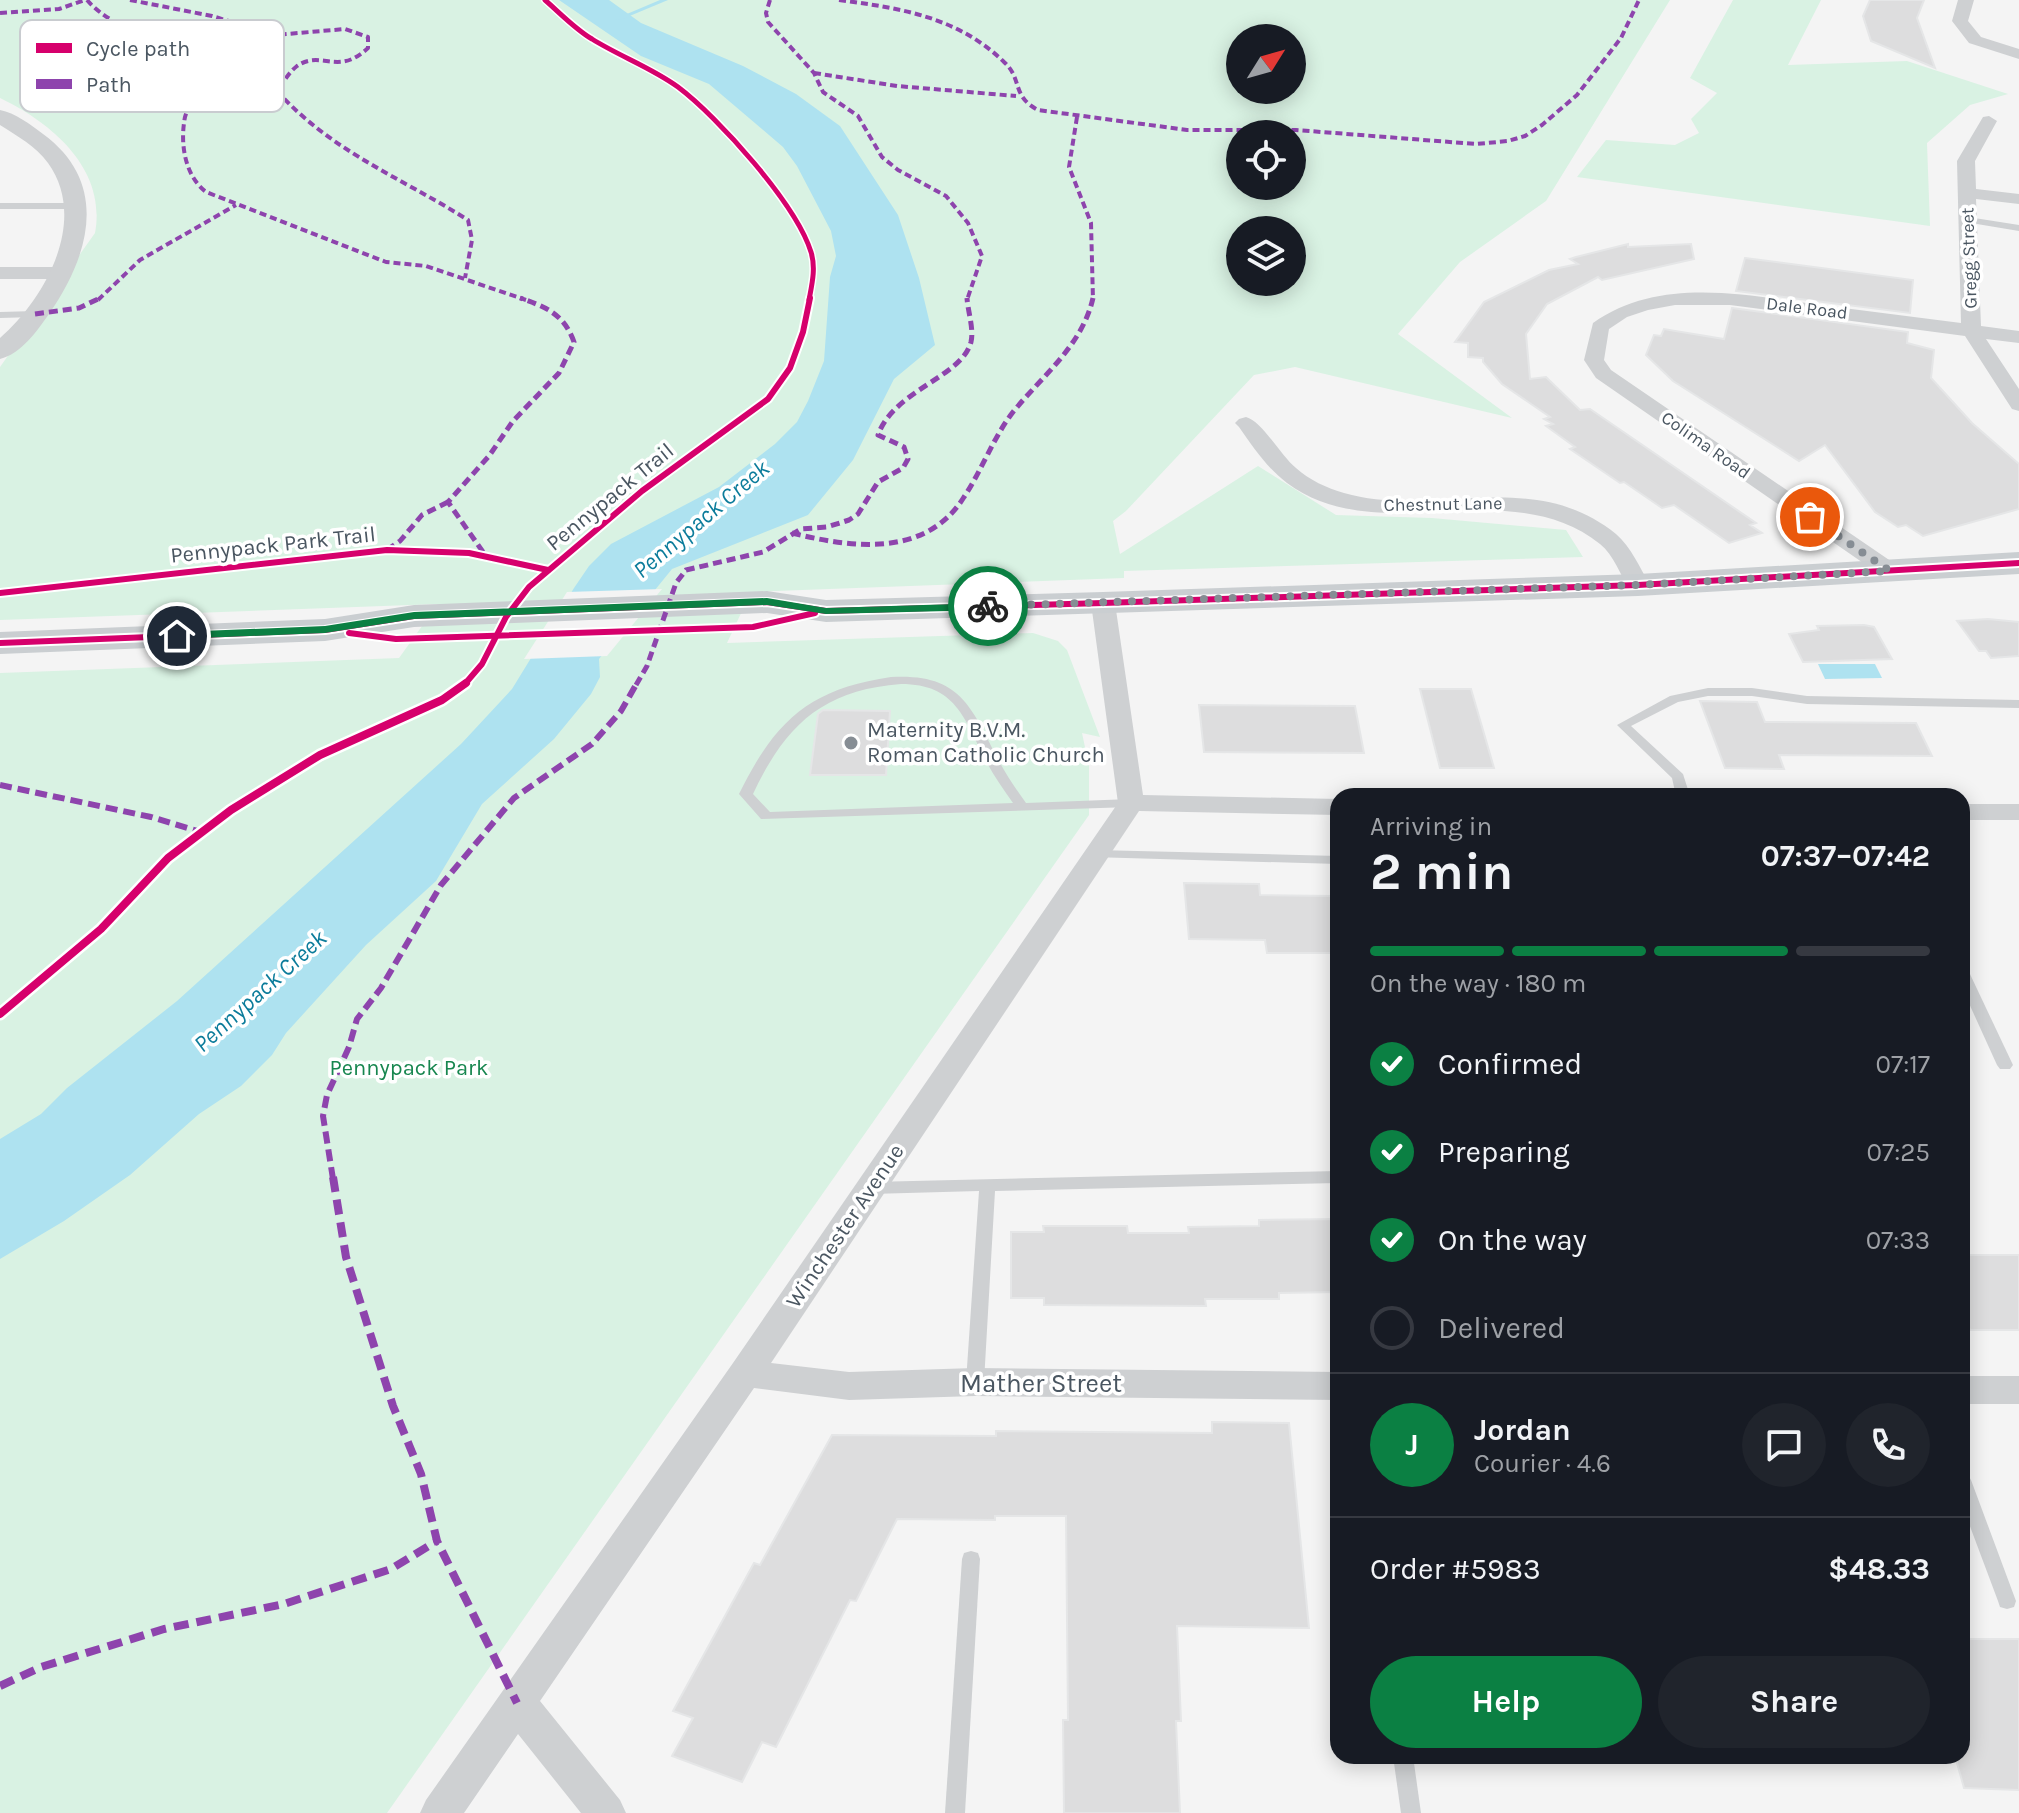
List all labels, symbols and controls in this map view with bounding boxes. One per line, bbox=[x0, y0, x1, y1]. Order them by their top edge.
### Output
legend bbox=[20, 20, 284, 112]
north arrow bbox=[1226, 24, 1306, 104]
map controls bbox=[1226, 24, 1306, 296]
text: Cycle path bbox=[86, 36, 190, 62]
text: Path bbox=[86, 72, 132, 98]
button: locate bbox=[1226, 120, 1306, 200]
street label: Gregg Street bbox=[1956, 207, 1982, 309]
button: layers bbox=[1226, 216, 1306, 296]
street label: Dale Road bbox=[1765, 292, 1849, 324]
street label: Colima Road bbox=[1657, 406, 1755, 484]
street label: Pennypack Trail bbox=[541, 438, 679, 556]
water label: Pennypack Creek bbox=[627, 453, 775, 584]
pin bbox=[1776, 483, 1844, 551]
street label: Chestnut Lane bbox=[1384, 492, 1502, 516]
icon: bag bbox=[1788, 495, 1832, 539]
street label: Pennypack Park Trail bbox=[169, 521, 377, 569]
courier bbox=[948, 566, 1028, 646]
icon: bike bbox=[966, 584, 1010, 628]
pin bbox=[143, 602, 211, 670]
icon: home bbox=[155, 614, 199, 658]
place label: Maternity B.V.M. Roman Catholic Church bbox=[867, 717, 1105, 768]
marker: Maternity B.V.M. Roman Catholic Church bbox=[842, 734, 860, 752]
text: Arriving in bbox=[1370, 811, 1492, 842]
text: 07:37–07:42 bbox=[1761, 838, 1930, 874]
text: 2 min bbox=[1370, 841, 1513, 902]
water label: Pennypack Creek bbox=[188, 924, 333, 1058]
text: On the way · 180 m bbox=[1370, 968, 1586, 999]
icon: check bbox=[1370, 1042, 1414, 1086]
text: Confirmed bbox=[1438, 1046, 1582, 1082]
text: 07:17 bbox=[1876, 1049, 1930, 1080]
park label: Pennypack Park bbox=[330, 1055, 488, 1081]
icon: check bbox=[1370, 1130, 1414, 1174]
text: Preparing bbox=[1438, 1134, 1570, 1170]
text: 07:25 bbox=[1867, 1137, 1930, 1168]
street label: Winchester Avenue bbox=[781, 1139, 909, 1313]
icon: check bbox=[1370, 1218, 1414, 1262]
text: On the way bbox=[1438, 1222, 1587, 1258]
text: 07:33 bbox=[1866, 1225, 1930, 1256]
text: Delivered bbox=[1438, 1310, 1565, 1346]
street label: Mather Street bbox=[960, 1368, 1122, 1399]
button: chat bbox=[1742, 1403, 1826, 1487]
button: phone bbox=[1846, 1403, 1930, 1487]
text: Jordan bbox=[1474, 1412, 1571, 1448]
text: J bbox=[1405, 1427, 1419, 1463]
text: Courier · 4.6 bbox=[1474, 1448, 1611, 1479]
text: Order #5983 bbox=[1370, 1551, 1541, 1587]
text: $48.33 bbox=[1828, 1551, 1930, 1587]
button: Help bbox=[1370, 1656, 1642, 1748]
button: Share bbox=[1658, 1656, 1930, 1748]

